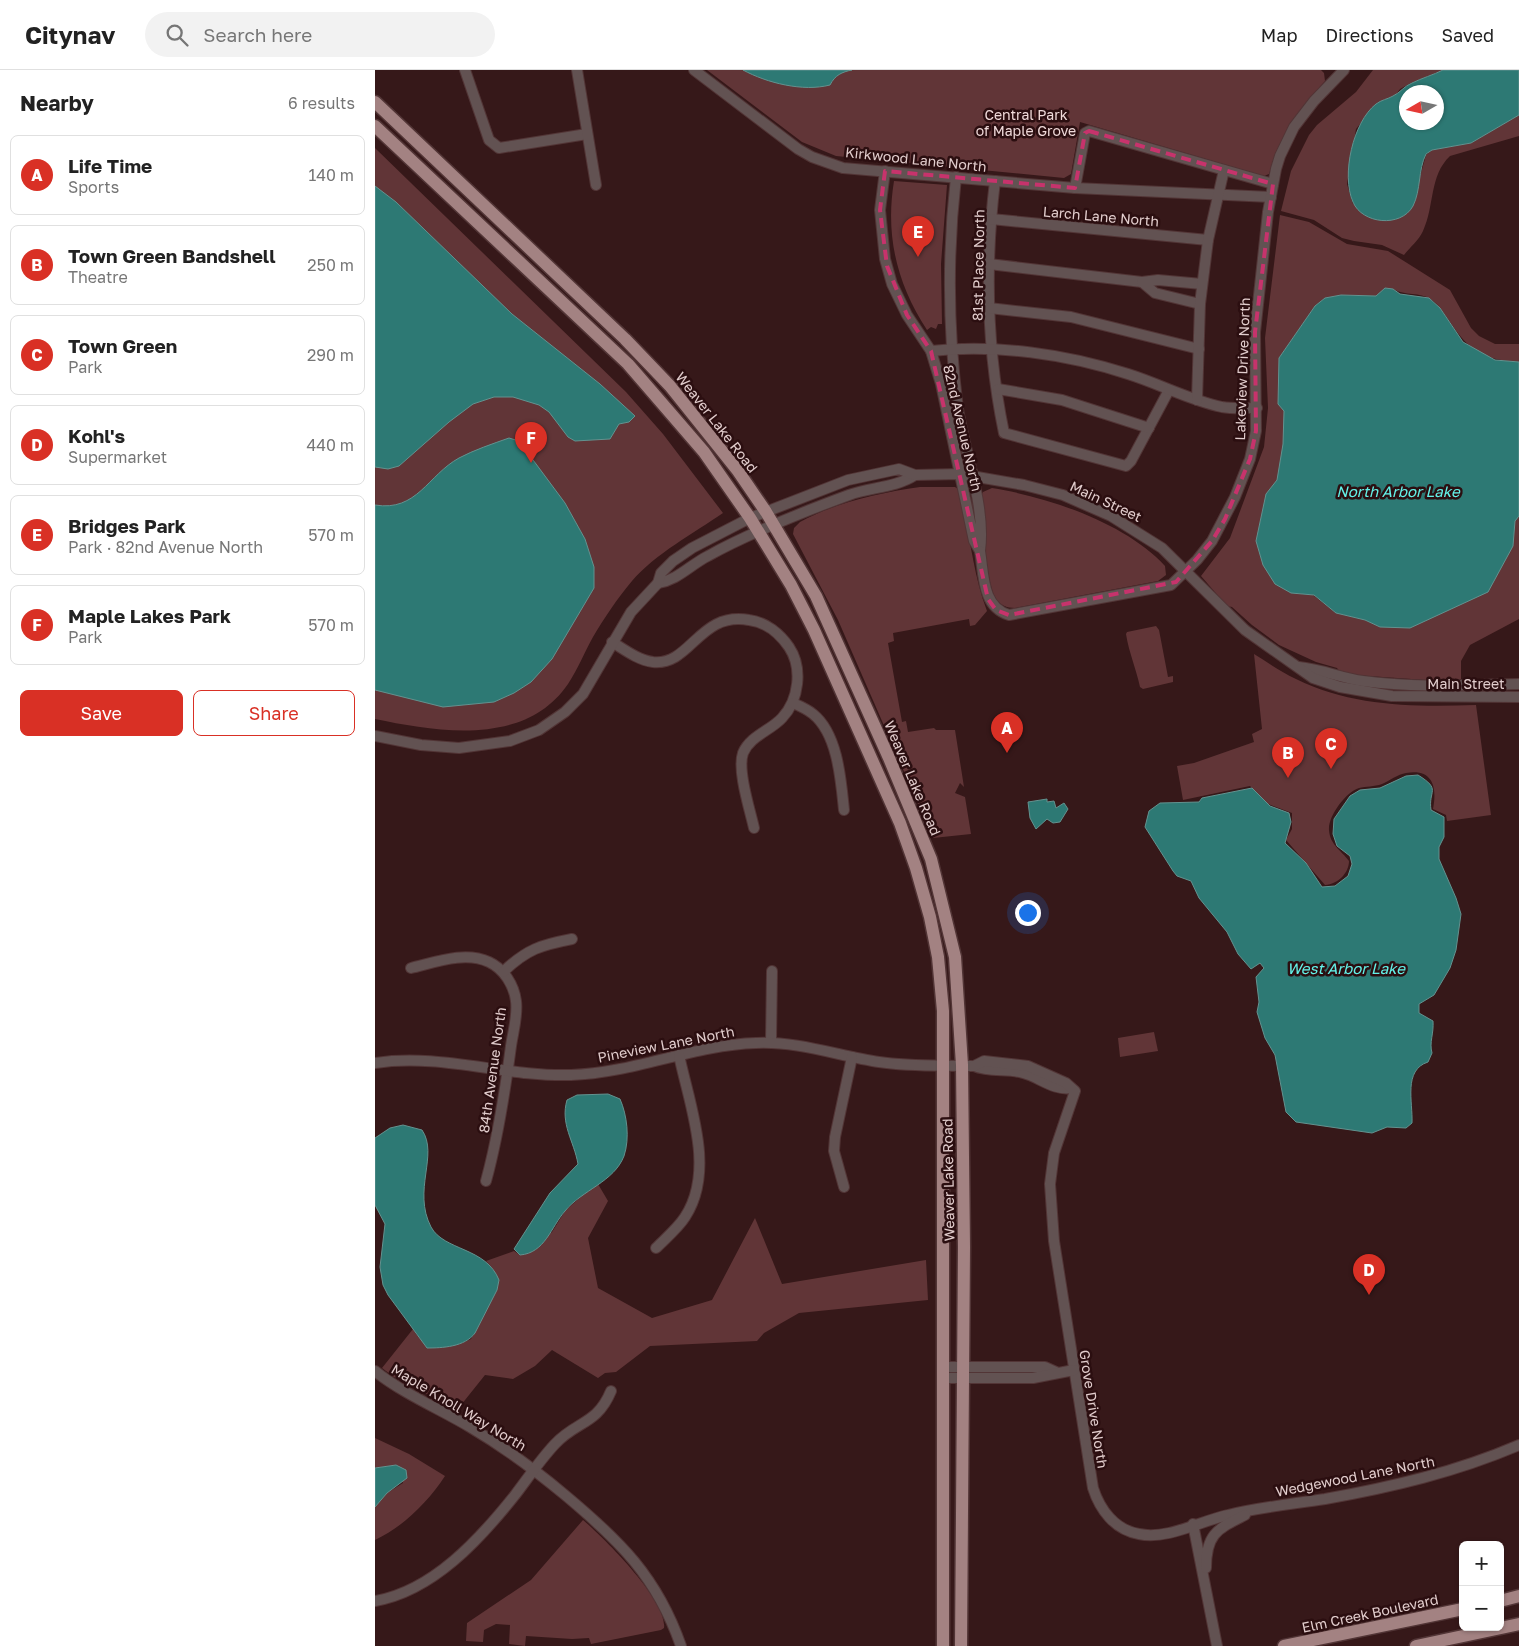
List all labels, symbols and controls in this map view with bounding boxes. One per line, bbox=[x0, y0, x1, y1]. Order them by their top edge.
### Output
search box bbox=[145, 12, 495, 57]
text: Citynav bbox=[25, 20, 115, 49]
icon: search bbox=[163, 21, 191, 49]
text: Search here bbox=[203, 23, 312, 46]
text: Map bbox=[1261, 24, 1297, 46]
text: Directions bbox=[1325, 24, 1413, 46]
text: Saved bbox=[1441, 24, 1494, 46]
north arrow bbox=[1399, 85, 1444, 130]
text: Nearby bbox=[20, 90, 94, 116]
text: 6 results bbox=[288, 93, 355, 113]
park label: Central Park of Maple Grove bbox=[976, 106, 1076, 139]
street label: Kirkwood Lane North bbox=[844, 143, 988, 175]
text: Life Time bbox=[68, 154, 152, 177]
text: A bbox=[31, 165, 43, 185]
text: 140 m bbox=[308, 165, 354, 185]
text: Sports bbox=[68, 177, 119, 197]
street label: Larch Lane North bbox=[1042, 202, 1160, 230]
street label: 81st Place North bbox=[969, 209, 987, 321]
pin: E bbox=[902, 216, 934, 257]
text: Town Green Bandshell bbox=[68, 244, 276, 267]
text: B bbox=[31, 255, 43, 275]
text: 250 m bbox=[307, 255, 354, 275]
text: Theatre bbox=[68, 267, 128, 287]
street label: Lakeview Drive North bbox=[1231, 297, 1253, 441]
text: Town Green bbox=[68, 334, 177, 357]
text: C bbox=[31, 345, 43, 365]
text: 290 m bbox=[307, 345, 354, 365]
text: Park bbox=[68, 357, 103, 377]
street label: 82nd Avenue North bbox=[940, 363, 986, 493]
street label: Weaver Lake Road bbox=[672, 368, 762, 476]
pin: F bbox=[515, 422, 547, 463]
text: Kohl's bbox=[68, 424, 125, 447]
text: D bbox=[31, 435, 43, 455]
text: 440 m bbox=[306, 435, 354, 455]
text: Supermarket bbox=[68, 447, 167, 467]
street label: Main Street bbox=[1067, 477, 1145, 525]
water label: North Arbor Lake bbox=[1336, 482, 1461, 500]
text: Bridges Park bbox=[68, 514, 186, 537]
text: E bbox=[32, 525, 42, 545]
text: 570 m bbox=[308, 525, 354, 545]
text: Park · 82nd Avenue North bbox=[68, 537, 263, 557]
text: Maple Lakes Park bbox=[68, 604, 231, 627]
text: F bbox=[32, 615, 42, 635]
text: 570 m bbox=[308, 615, 354, 635]
text: Park bbox=[68, 627, 103, 647]
street label: Main Street bbox=[1427, 675, 1505, 692]
button: Save bbox=[20, 690, 183, 736]
button: Share bbox=[193, 690, 355, 736]
pin: A bbox=[991, 712, 1023, 753]
street label: Weaver Lake Road bbox=[881, 718, 945, 838]
pin: C bbox=[1315, 728, 1347, 769]
pin: B bbox=[1272, 737, 1304, 778]
your location bbox=[1015, 900, 1041, 926]
water label: West Arbor Lake bbox=[1287, 959, 1406, 977]
street label: 84th Avenue North bbox=[475, 1006, 509, 1134]
street label: Pineview Lane North bbox=[596, 1022, 736, 1066]
street label: Weaver Lake Road bbox=[938, 1118, 958, 1242]
pin: D bbox=[1353, 1254, 1385, 1295]
street label: Grove Drive North bbox=[1076, 1349, 1112, 1469]
street label: Maple Knoll Way North bbox=[388, 1360, 530, 1454]
street label: Wedgewood Lane North bbox=[1274, 1452, 1436, 1500]
map controls bbox=[1459, 1541, 1504, 1631]
button: + bbox=[1459, 1541, 1504, 1586]
button: − bbox=[1459, 1586, 1504, 1631]
street label: Elm Creek Boulevard bbox=[1300, 1590, 1440, 1636]

